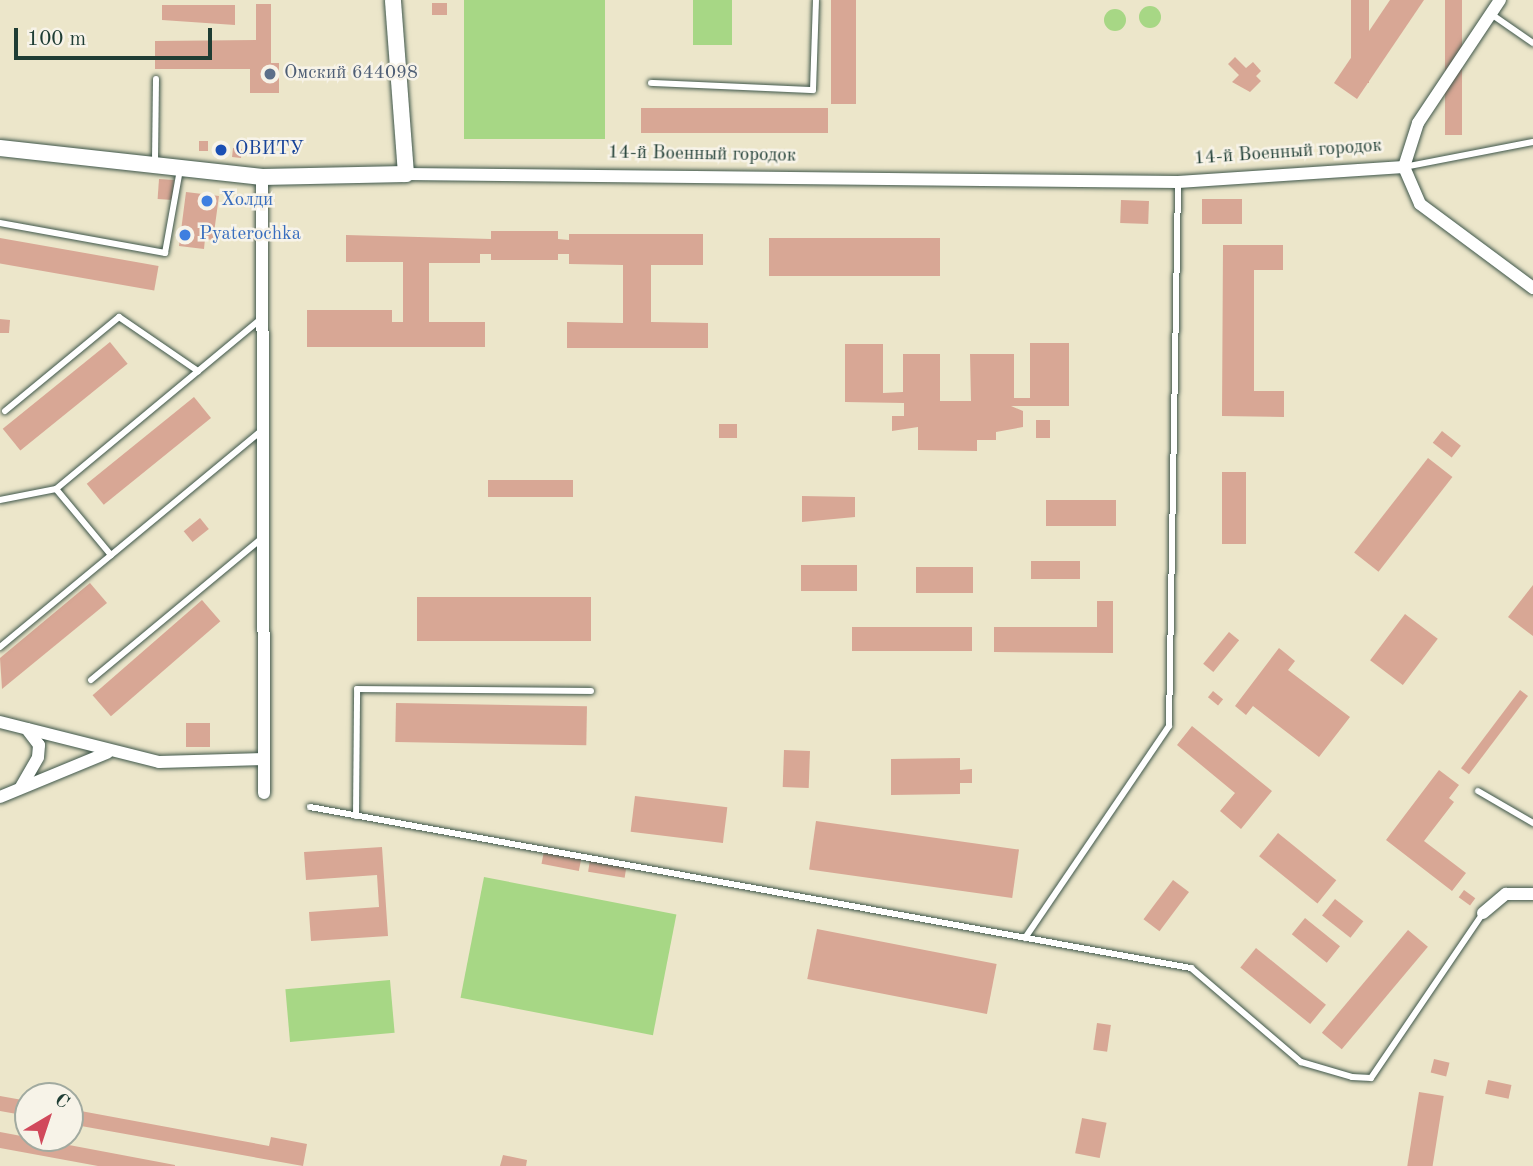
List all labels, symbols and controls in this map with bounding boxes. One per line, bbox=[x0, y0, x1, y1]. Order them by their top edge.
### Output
scale bar bbox=[18, 14, 215, 58]
text: 100 m bbox=[27, 29, 86, 50]
place label: Омский 644098 bbox=[284, 63, 418, 85]
marker: Омский 644098 bbox=[262, 66, 278, 82]
street label: 14-й Военный городок bbox=[1193, 135, 1383, 171]
place label: ОВИТУ bbox=[235, 139, 304, 161]
marker: ОВИТУ bbox=[213, 142, 229, 158]
street label: 14-й Военный городок bbox=[608, 142, 796, 168]
place label: Холди bbox=[221, 190, 273, 212]
marker: Холди bbox=[199, 193, 215, 209]
place label: Pyaterochka bbox=[199, 224, 301, 246]
marker: Pyaterochka bbox=[177, 227, 193, 243]
north arrow bbox=[14, 1082, 84, 1152]
text: С bbox=[50, 1091, 72, 1113]

